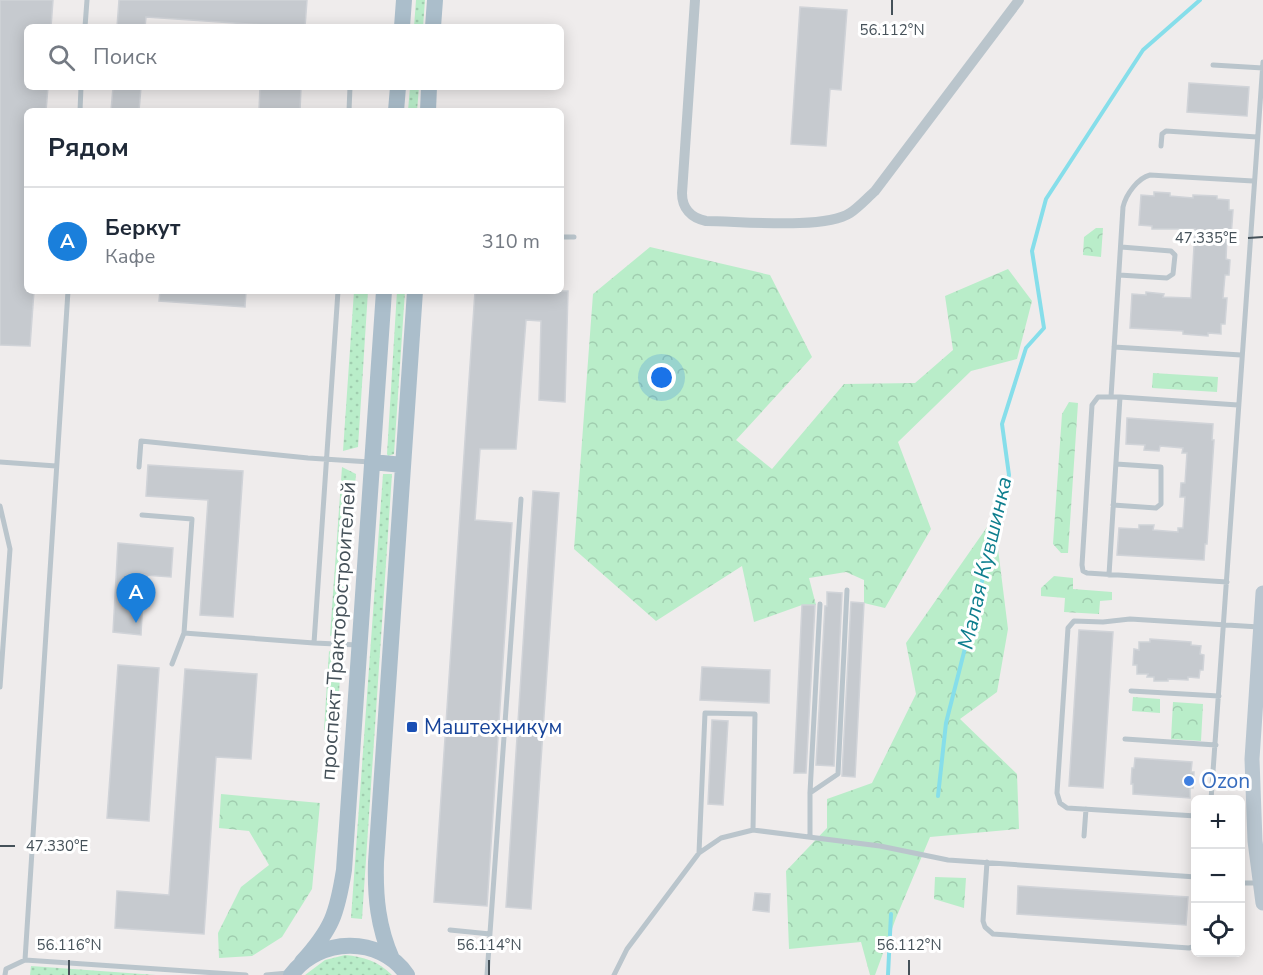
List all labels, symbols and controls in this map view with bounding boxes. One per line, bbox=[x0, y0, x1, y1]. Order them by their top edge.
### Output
text: 56.112°N bbox=[859, 20, 925, 40]
search box bbox=[24, 24, 564, 90]
icon: search bbox=[45, 41, 78, 74]
text: Поиск bbox=[93, 42, 157, 72]
text: Рядом bbox=[48, 130, 129, 165]
text: Беркут bbox=[105, 213, 180, 243]
text: A bbox=[60, 228, 75, 255]
text: 310 m bbox=[482, 228, 540, 255]
text: 47.335°E bbox=[1175, 228, 1237, 248]
text: Кафе bbox=[105, 243, 155, 270]
your location bbox=[647, 363, 676, 392]
water label: Малая Кувшинка bbox=[951, 474, 1019, 652]
street label: проспект Тракторостроителей bbox=[314, 481, 362, 781]
pin: A bbox=[116, 574, 156, 623]
place label: Маштехникум bbox=[424, 713, 562, 741]
marker: Маштехникум bbox=[405, 720, 419, 734]
place label: Ozon bbox=[1201, 767, 1250, 795]
marker: Ozon bbox=[1182, 774, 1196, 788]
map controls bbox=[1191, 795, 1245, 957]
button: + bbox=[1191, 795, 1245, 849]
text: 47.330°E bbox=[26, 836, 88, 856]
button: − bbox=[1191, 849, 1245, 903]
button: locate bbox=[1191, 903, 1245, 957]
text: 56.116°N bbox=[36, 935, 102, 955]
text: 56.114°N bbox=[456, 935, 522, 955]
text: 56.112°N bbox=[876, 935, 942, 955]

